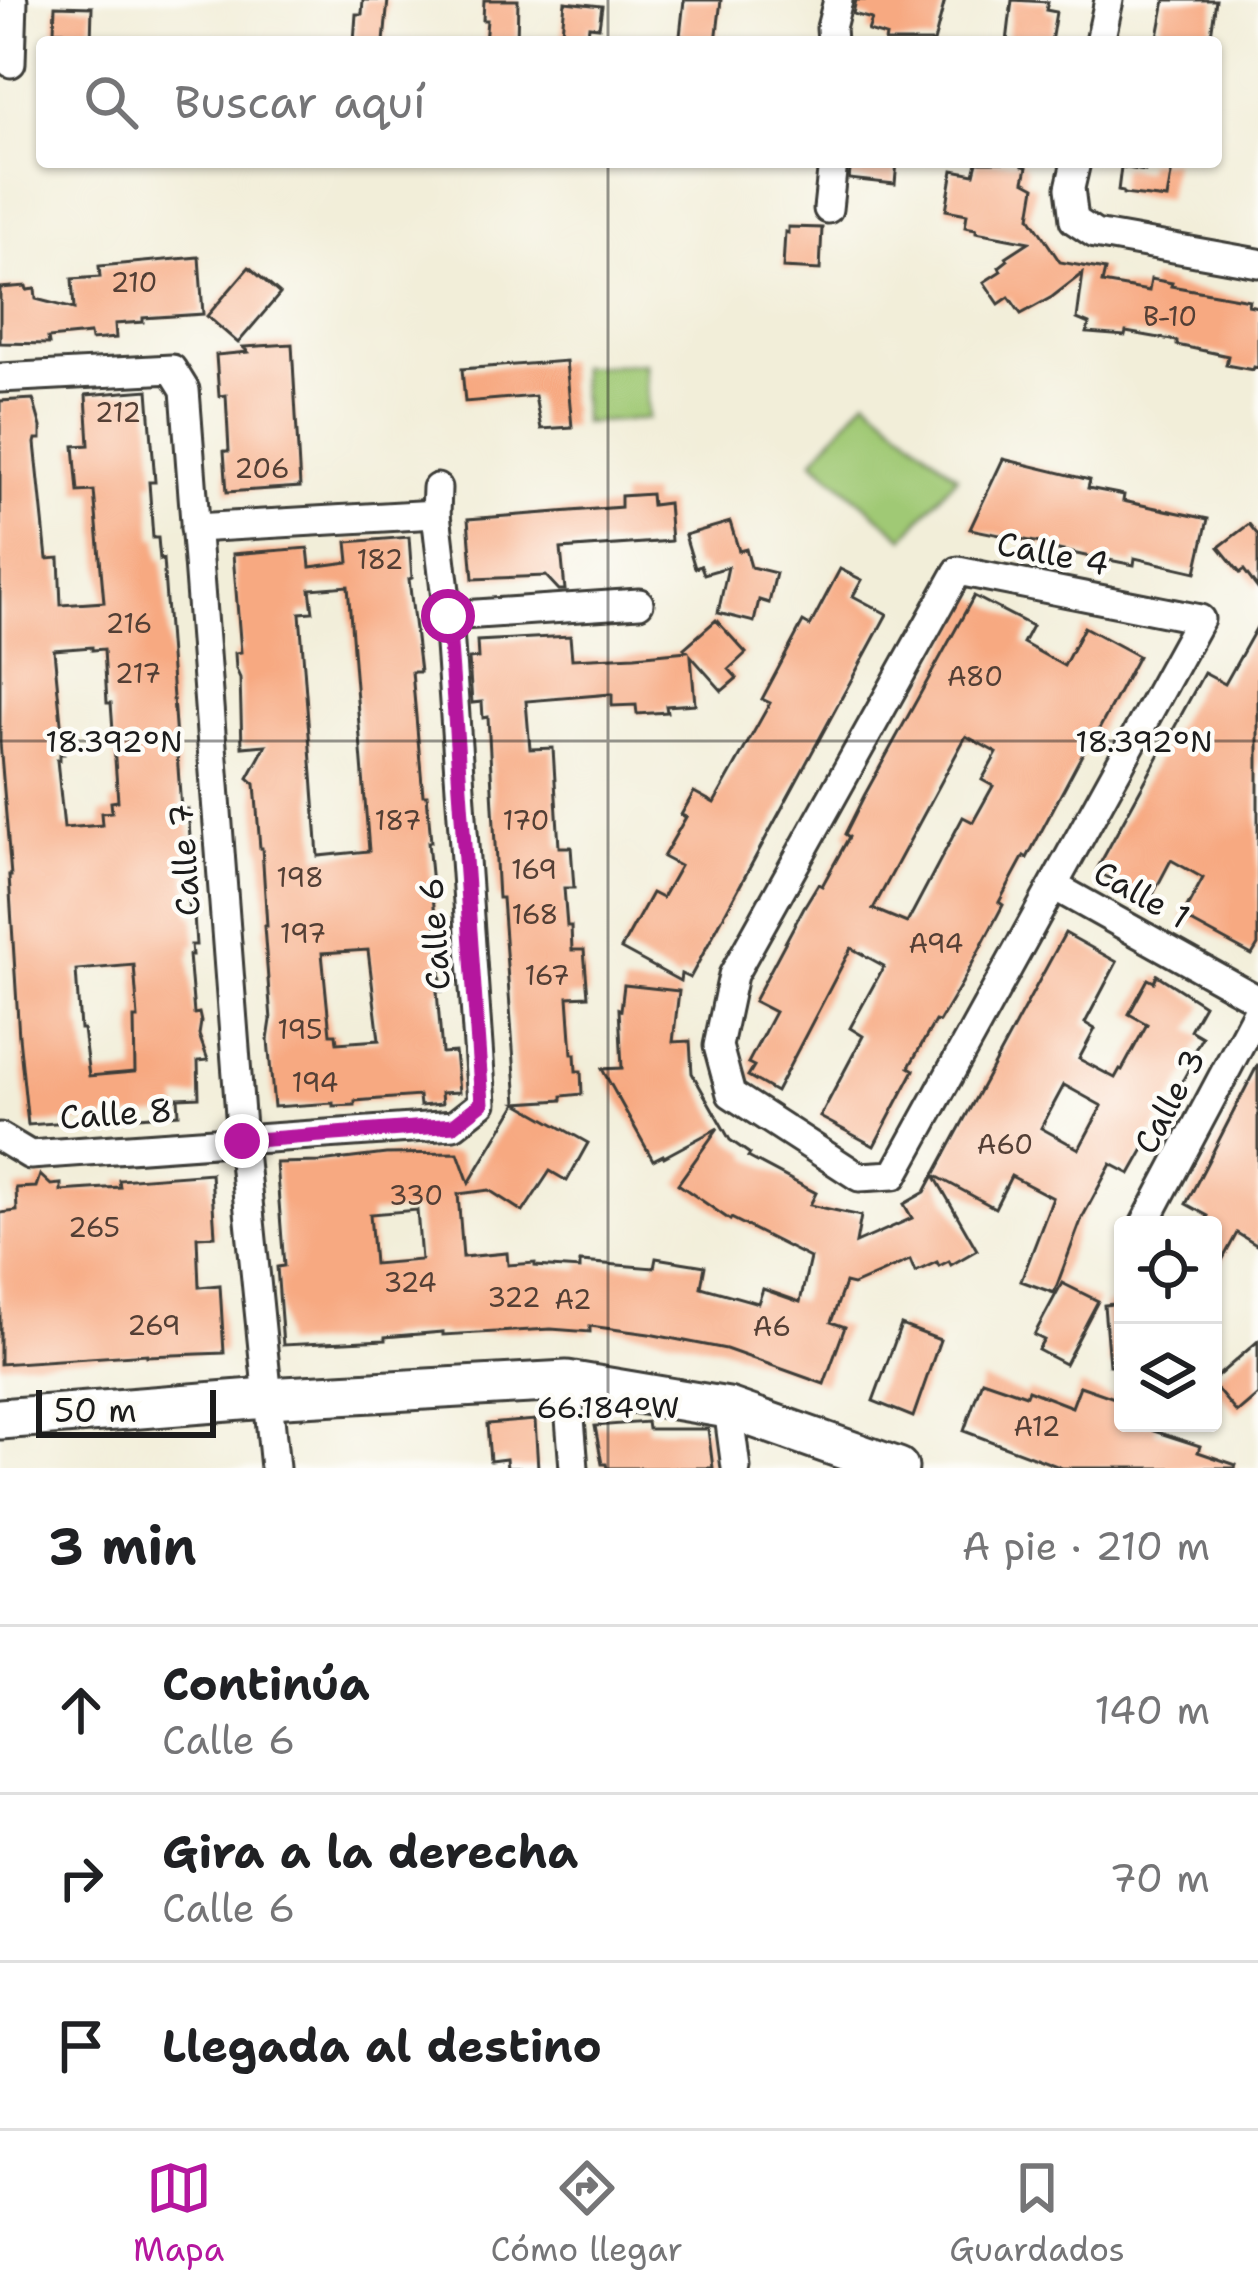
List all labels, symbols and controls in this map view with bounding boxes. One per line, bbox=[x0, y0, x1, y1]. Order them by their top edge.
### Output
search box bbox=[36, 36, 1222, 168]
icon: search bbox=[78, 69, 144, 135]
text: Buscar aquí bbox=[174, 72, 426, 132]
house number: 210 bbox=[110, 264, 158, 301]
house number: B-10 bbox=[1143, 298, 1197, 335]
house number: 212 bbox=[95, 394, 141, 431]
house number: 206 bbox=[234, 450, 290, 487]
street label: Calle 4 bbox=[993, 521, 1113, 586]
house number: 182 bbox=[356, 541, 404, 578]
route start bbox=[421, 589, 475, 643]
house number: 216 bbox=[106, 605, 152, 642]
house number: 217 bbox=[115, 655, 161, 692]
house number: A80 bbox=[947, 658, 1003, 695]
text: 18.392°N bbox=[45, 721, 183, 762]
text: 18.392°N bbox=[1075, 721, 1213, 762]
street label: Calle 7 bbox=[158, 802, 211, 918]
house number: 187 bbox=[375, 802, 422, 839]
house number: 170 bbox=[502, 802, 550, 839]
street label: Calle 1 bbox=[1086, 850, 1198, 939]
house number: 169 bbox=[511, 851, 557, 888]
house number: 198 bbox=[276, 859, 324, 896]
street label: Calle 6 bbox=[408, 876, 461, 992]
house number: 168 bbox=[511, 896, 559, 933]
house number: 197 bbox=[280, 915, 326, 952]
house number: A94 bbox=[909, 925, 963, 962]
house number: 167 bbox=[524, 957, 570, 994]
house number: 195 bbox=[277, 1011, 323, 1048]
street label: Calle 3 bbox=[1123, 1041, 1216, 1162]
house number: 194 bbox=[292, 1064, 338, 1101]
street label: Calle 8 bbox=[58, 1087, 174, 1140]
route end bbox=[215, 1114, 269, 1168]
house number: A60 bbox=[977, 1126, 1033, 1163]
house number: 330 bbox=[389, 1177, 443, 1214]
house number: 265 bbox=[68, 1209, 120, 1246]
map controls bbox=[1114, 1216, 1222, 1432]
button: locate bbox=[1114, 1216, 1222, 1324]
house number: 324 bbox=[383, 1264, 437, 1301]
house number: 322 bbox=[487, 1279, 541, 1316]
house number: A2 bbox=[554, 1281, 592, 1318]
house number: 269 bbox=[127, 1307, 181, 1344]
house number: A6 bbox=[753, 1308, 791, 1345]
button: layers bbox=[1114, 1324, 1222, 1432]
scale bar bbox=[36, 1384, 216, 1437]
text: 66.184°W bbox=[536, 1387, 680, 1428]
text: 50 m bbox=[54, 1388, 137, 1433]
house number: A12 bbox=[1014, 1408, 1060, 1445]
text: 3 min bbox=[48, 1512, 197, 1580]
text: A pie · 210 m bbox=[962, 1520, 1210, 1572]
text: Continúa bbox=[162, 1654, 370, 1714]
icon: ahead bbox=[48, 1677, 114, 1743]
text: 140 m bbox=[1094, 1684, 1210, 1736]
text: Calle 6 bbox=[162, 1714, 295, 1766]
text: Gira a la derecha bbox=[162, 1822, 578, 1882]
icon: right bbox=[48, 1845, 114, 1911]
text: 70 m bbox=[1109, 1852, 1210, 1904]
text: Calle 6 bbox=[162, 1882, 295, 1934]
icon: arrive bbox=[48, 2013, 114, 2079]
text: Llegada al destino bbox=[162, 2016, 602, 2076]
tab: Mapa bbox=[133, 2155, 224, 2272]
tab: Cómo llegar bbox=[491, 2155, 683, 2272]
tab: Guardados bbox=[949, 2155, 1125, 2272]

